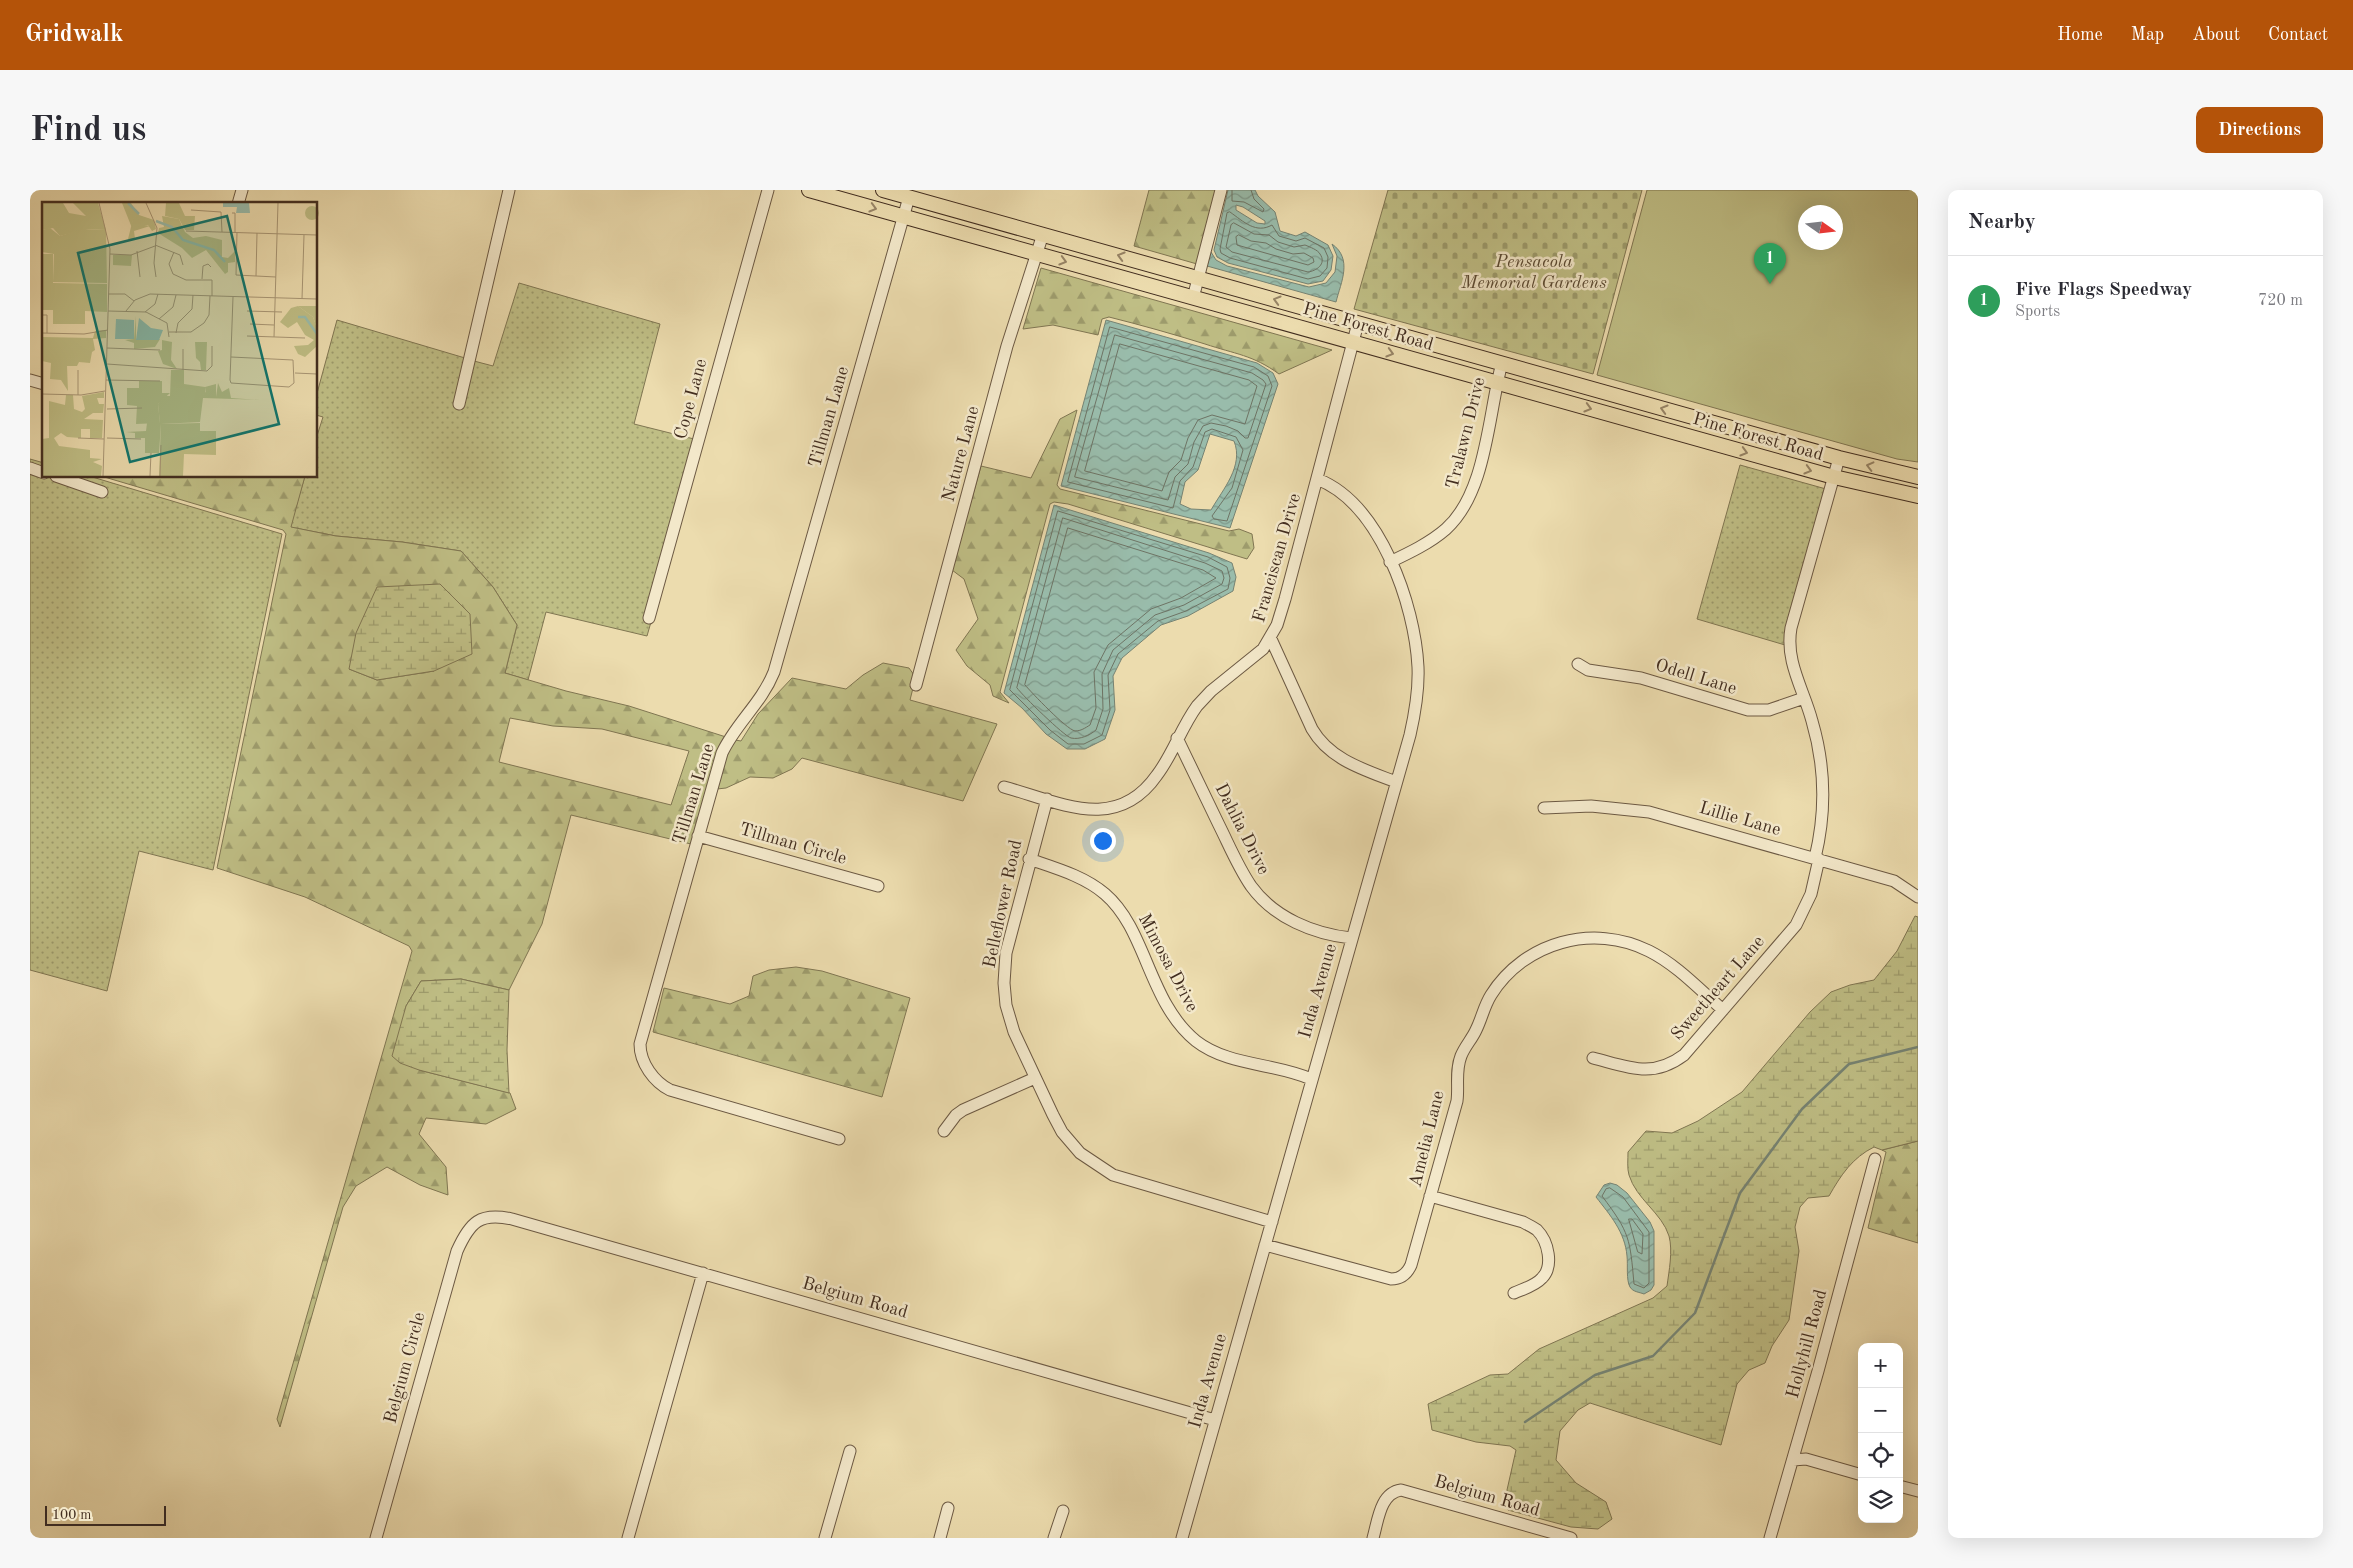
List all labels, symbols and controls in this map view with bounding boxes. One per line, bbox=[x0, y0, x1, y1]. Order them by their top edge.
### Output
text: Gridwalk bbox=[25, 23, 123, 47]
text: Home bbox=[2057, 26, 2103, 44]
text: Map bbox=[2131, 26, 2164, 44]
text: About bbox=[2192, 26, 2240, 44]
text: Contact bbox=[2268, 26, 2328, 44]
button: Directions bbox=[2196, 107, 2323, 153]
text: Find us bbox=[30, 113, 146, 148]
inset map bbox=[42, 202, 318, 478]
one-way arrow bbox=[869, 202, 878, 213]
north arrow bbox=[1798, 205, 1843, 250]
text: Nearby bbox=[1968, 212, 2036, 233]
pin: 1 bbox=[1754, 243, 1786, 284]
one-way arrow bbox=[1117, 252, 1125, 262]
park label: Pensacola Memorial Gardens bbox=[1460, 253, 1607, 292]
one-way arrow bbox=[1059, 256, 1067, 266]
text: Five Flags Speedway bbox=[2015, 281, 2192, 300]
text: 1 bbox=[1979, 293, 1989, 309]
text: 720 m bbox=[2258, 293, 2303, 309]
one-way arrow bbox=[1273, 296, 1282, 306]
street label: Pine Forest Road bbox=[1301, 300, 1435, 354]
text: Sports bbox=[2015, 304, 2060, 320]
one-way arrow bbox=[1386, 347, 1395, 358]
street label: Cope Lane bbox=[672, 357, 710, 441]
street label: Tillman Lane bbox=[806, 364, 852, 470]
street label: Tralawn Drive bbox=[1443, 375, 1489, 491]
one-way arrow bbox=[1583, 403, 1592, 413]
street label: Nature Lane bbox=[940, 404, 982, 504]
one-way arrow bbox=[1660, 404, 1669, 415]
street label: Pine Forest Road bbox=[1691, 410, 1825, 464]
one-way arrow bbox=[1740, 447, 1748, 457]
one-way arrow bbox=[1866, 461, 1875, 472]
one-way arrow bbox=[1803, 464, 1811, 474]
street label: Franciscan Drive bbox=[1250, 491, 1304, 625]
street label: Odell Lane bbox=[1653, 656, 1739, 698]
street label: Tillman Lane bbox=[670, 741, 718, 847]
street label: Dahlia Drive bbox=[1211, 781, 1273, 877]
street label: Lillie Lane bbox=[1697, 799, 1783, 839]
street label: Tillman Circle bbox=[737, 820, 849, 868]
your location bbox=[1090, 828, 1116, 854]
street label: Belleflower Road bbox=[981, 838, 1025, 970]
street label: Mimosa Drive bbox=[1135, 911, 1201, 1015]
street label: Sweetheart Lane bbox=[1668, 932, 1768, 1044]
street label: Inda Avenue bbox=[1296, 942, 1340, 1040]
street label: Amelia Lane bbox=[1406, 1089, 1448, 1189]
street label: Belgium Road bbox=[800, 1274, 910, 1322]
street label: Hollyhill Road bbox=[1784, 1288, 1830, 1400]
street label: Belgium Circle bbox=[382, 1310, 428, 1426]
street label: Inda Avenue bbox=[1186, 1332, 1230, 1430]
map controls bbox=[1858, 1343, 1903, 1523]
button: + bbox=[1858, 1343, 1903, 1388]
button: − bbox=[1858, 1388, 1903, 1433]
button: locate bbox=[1858, 1433, 1903, 1478]
street label: Belgium Road bbox=[1432, 1472, 1542, 1520]
button: layers bbox=[1858, 1478, 1903, 1523]
scale bar bbox=[45, 1503, 166, 1526]
text: 100 m bbox=[52, 1508, 91, 1522]

